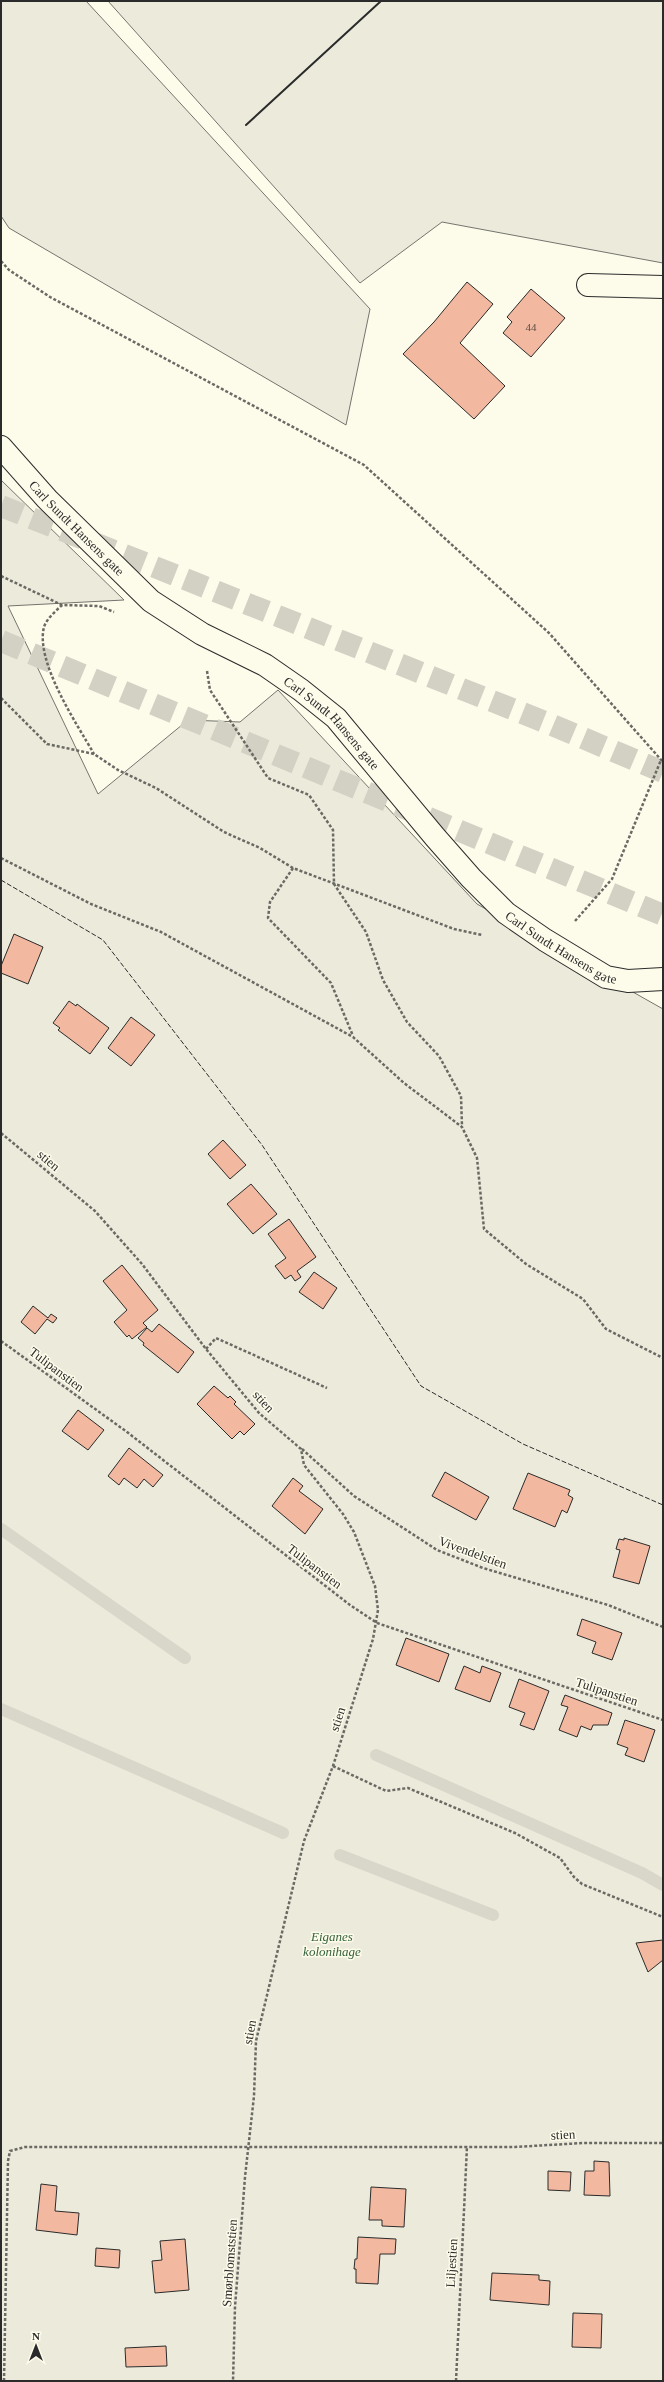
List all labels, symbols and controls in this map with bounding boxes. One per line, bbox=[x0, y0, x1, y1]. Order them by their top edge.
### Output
house number: 44 bbox=[526, 321, 537, 333]
street label: Carl Sundt Hansens gate bbox=[26, 477, 128, 579]
street label: Carl Sundt Hansens gate bbox=[281, 673, 383, 773]
street label: Carl Sundt Hansens gate bbox=[503, 908, 618, 987]
street label: stien bbox=[34, 1147, 63, 1174]
street label: Tulipanstien bbox=[26, 1344, 87, 1395]
street label: stien bbox=[250, 1387, 278, 1416]
street label: Vivendelstien bbox=[437, 1533, 509, 1572]
street label: Tulipanstien bbox=[284, 1541, 345, 1592]
street label: Tulipanstien bbox=[574, 1674, 640, 1709]
street label: stien bbox=[327, 1705, 349, 1733]
park label: Eiganes kolonihage bbox=[303, 1929, 361, 1959]
street label: stien bbox=[240, 2018, 259, 2045]
street label: stien bbox=[550, 2126, 576, 2143]
street label: Smørblomststien bbox=[219, 2218, 240, 2308]
street label: Liljestien bbox=[443, 2238, 460, 2288]
north arrow bbox=[16, 2326, 56, 2366]
text: N bbox=[32, 2330, 40, 2342]

